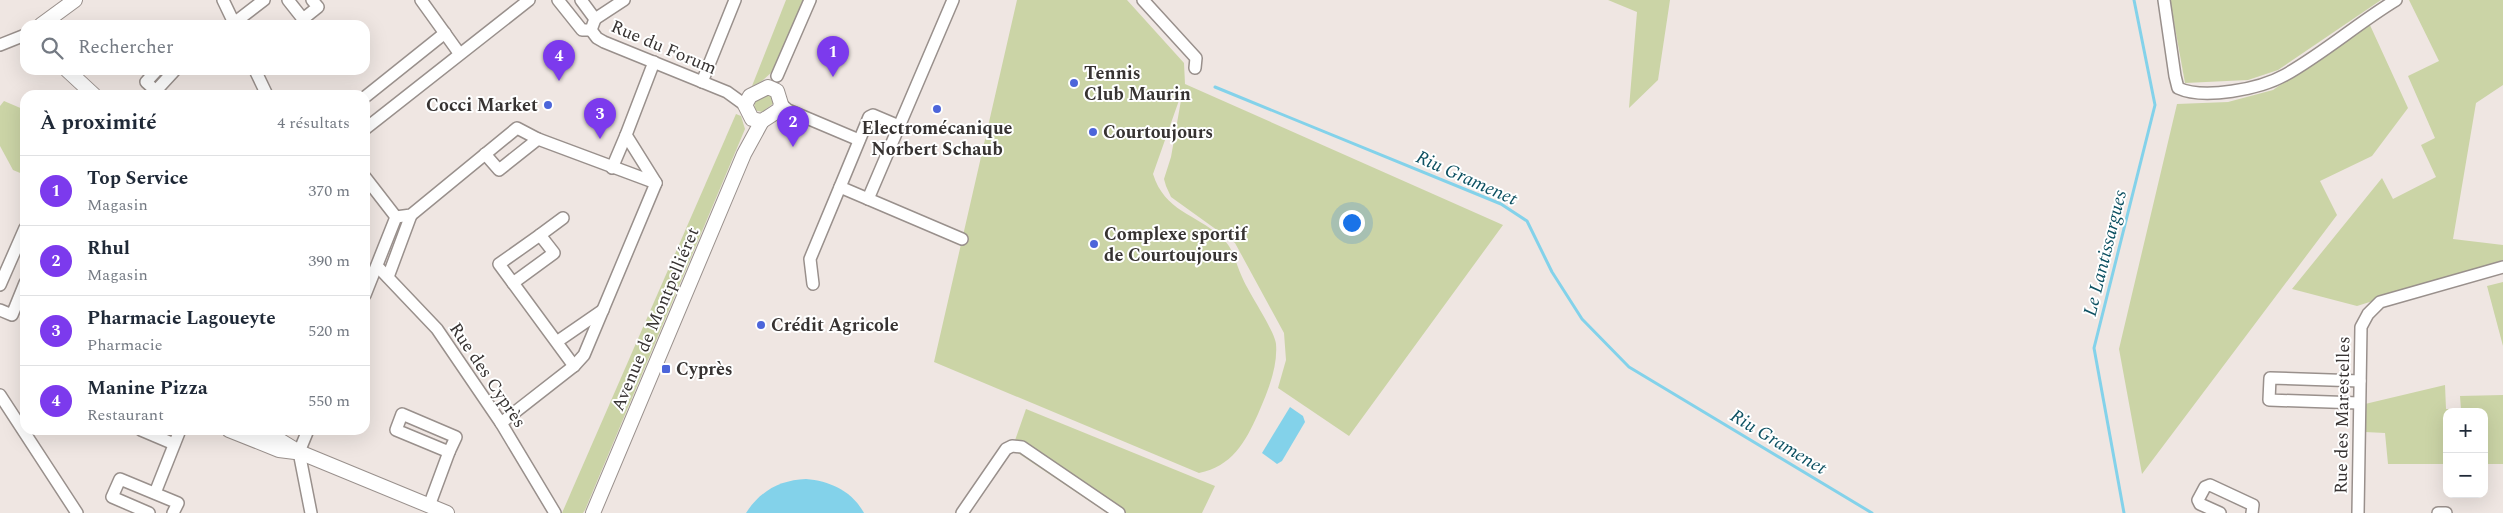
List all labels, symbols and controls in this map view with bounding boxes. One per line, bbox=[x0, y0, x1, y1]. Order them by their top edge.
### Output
street label: Rue du Forum bbox=[607, 13, 721, 82]
search box bbox=[20, 20, 370, 75]
text: Rechercher bbox=[78, 33, 174, 62]
icon: search bbox=[38, 34, 66, 62]
pin: 1 bbox=[817, 36, 849, 77]
pin: 4 bbox=[543, 40, 575, 81]
place label: Tennis Club Maurin bbox=[1084, 60, 1191, 108]
marker: Tennis Club Maurin bbox=[1068, 77, 1080, 89]
place label: Cocci Market bbox=[426, 92, 538, 119]
pin: 3 bbox=[584, 98, 616, 139]
marker: Cocci Market bbox=[542, 99, 554, 111]
marker: Electromécanique Norbert Schaub bbox=[931, 103, 943, 115]
pin: 2 bbox=[777, 106, 809, 147]
text: À proximité bbox=[40, 107, 157, 139]
text: 4 résultats bbox=[277, 111, 350, 135]
place label: Electromécanique Norbert Schaub bbox=[862, 115, 1013, 163]
place label: Courtoujours bbox=[1103, 119, 1213, 146]
marker: Courtoujours bbox=[1087, 126, 1099, 138]
water label: Riu Gramenet bbox=[1411, 143, 1523, 214]
text: Top Service bbox=[87, 164, 188, 193]
text: 1 bbox=[52, 179, 60, 203]
text: 370 m bbox=[308, 179, 350, 203]
water label: Le Lantissargues bbox=[2076, 187, 2135, 320]
text: Magasin bbox=[87, 193, 148, 217]
your location bbox=[1339, 210, 1365, 236]
place label: Complexe sportif de Courtoujours bbox=[1104, 221, 1248, 269]
street label: Avenue de Montpelliéret bbox=[604, 223, 706, 415]
text: Rhul bbox=[87, 234, 130, 263]
marker: Complexe sportif de Courtoujours bbox=[1088, 238, 1100, 250]
text: 2 bbox=[52, 249, 60, 273]
text: 390 m bbox=[308, 249, 350, 273]
text: Magasin bbox=[87, 263, 148, 287]
text: Pharmacie Lagoueyte bbox=[87, 304, 276, 333]
place label: Crédit Agricole bbox=[771, 312, 899, 339]
street label: Rue des Cyprès bbox=[442, 317, 533, 433]
text: 3 bbox=[52, 319, 60, 343]
text: 520 m bbox=[308, 319, 350, 343]
marker: Crédit Agricole bbox=[755, 319, 767, 331]
text: Pharmacie bbox=[87, 333, 163, 357]
street label: Rue des Marestelles bbox=[2328, 336, 2357, 494]
place label: Cyprès bbox=[676, 356, 733, 383]
marker: Cyprès bbox=[660, 363, 672, 375]
text: Manine Pizza bbox=[87, 374, 208, 403]
text: 4 bbox=[52, 389, 60, 413]
text: 550 m bbox=[308, 389, 350, 413]
water label: Riu Gramenet bbox=[1724, 402, 1833, 483]
text: Restaurant bbox=[87, 403, 164, 427]
map controls bbox=[2443, 408, 2488, 498]
button: + bbox=[2443, 408, 2488, 453]
button: − bbox=[2443, 453, 2488, 498]

